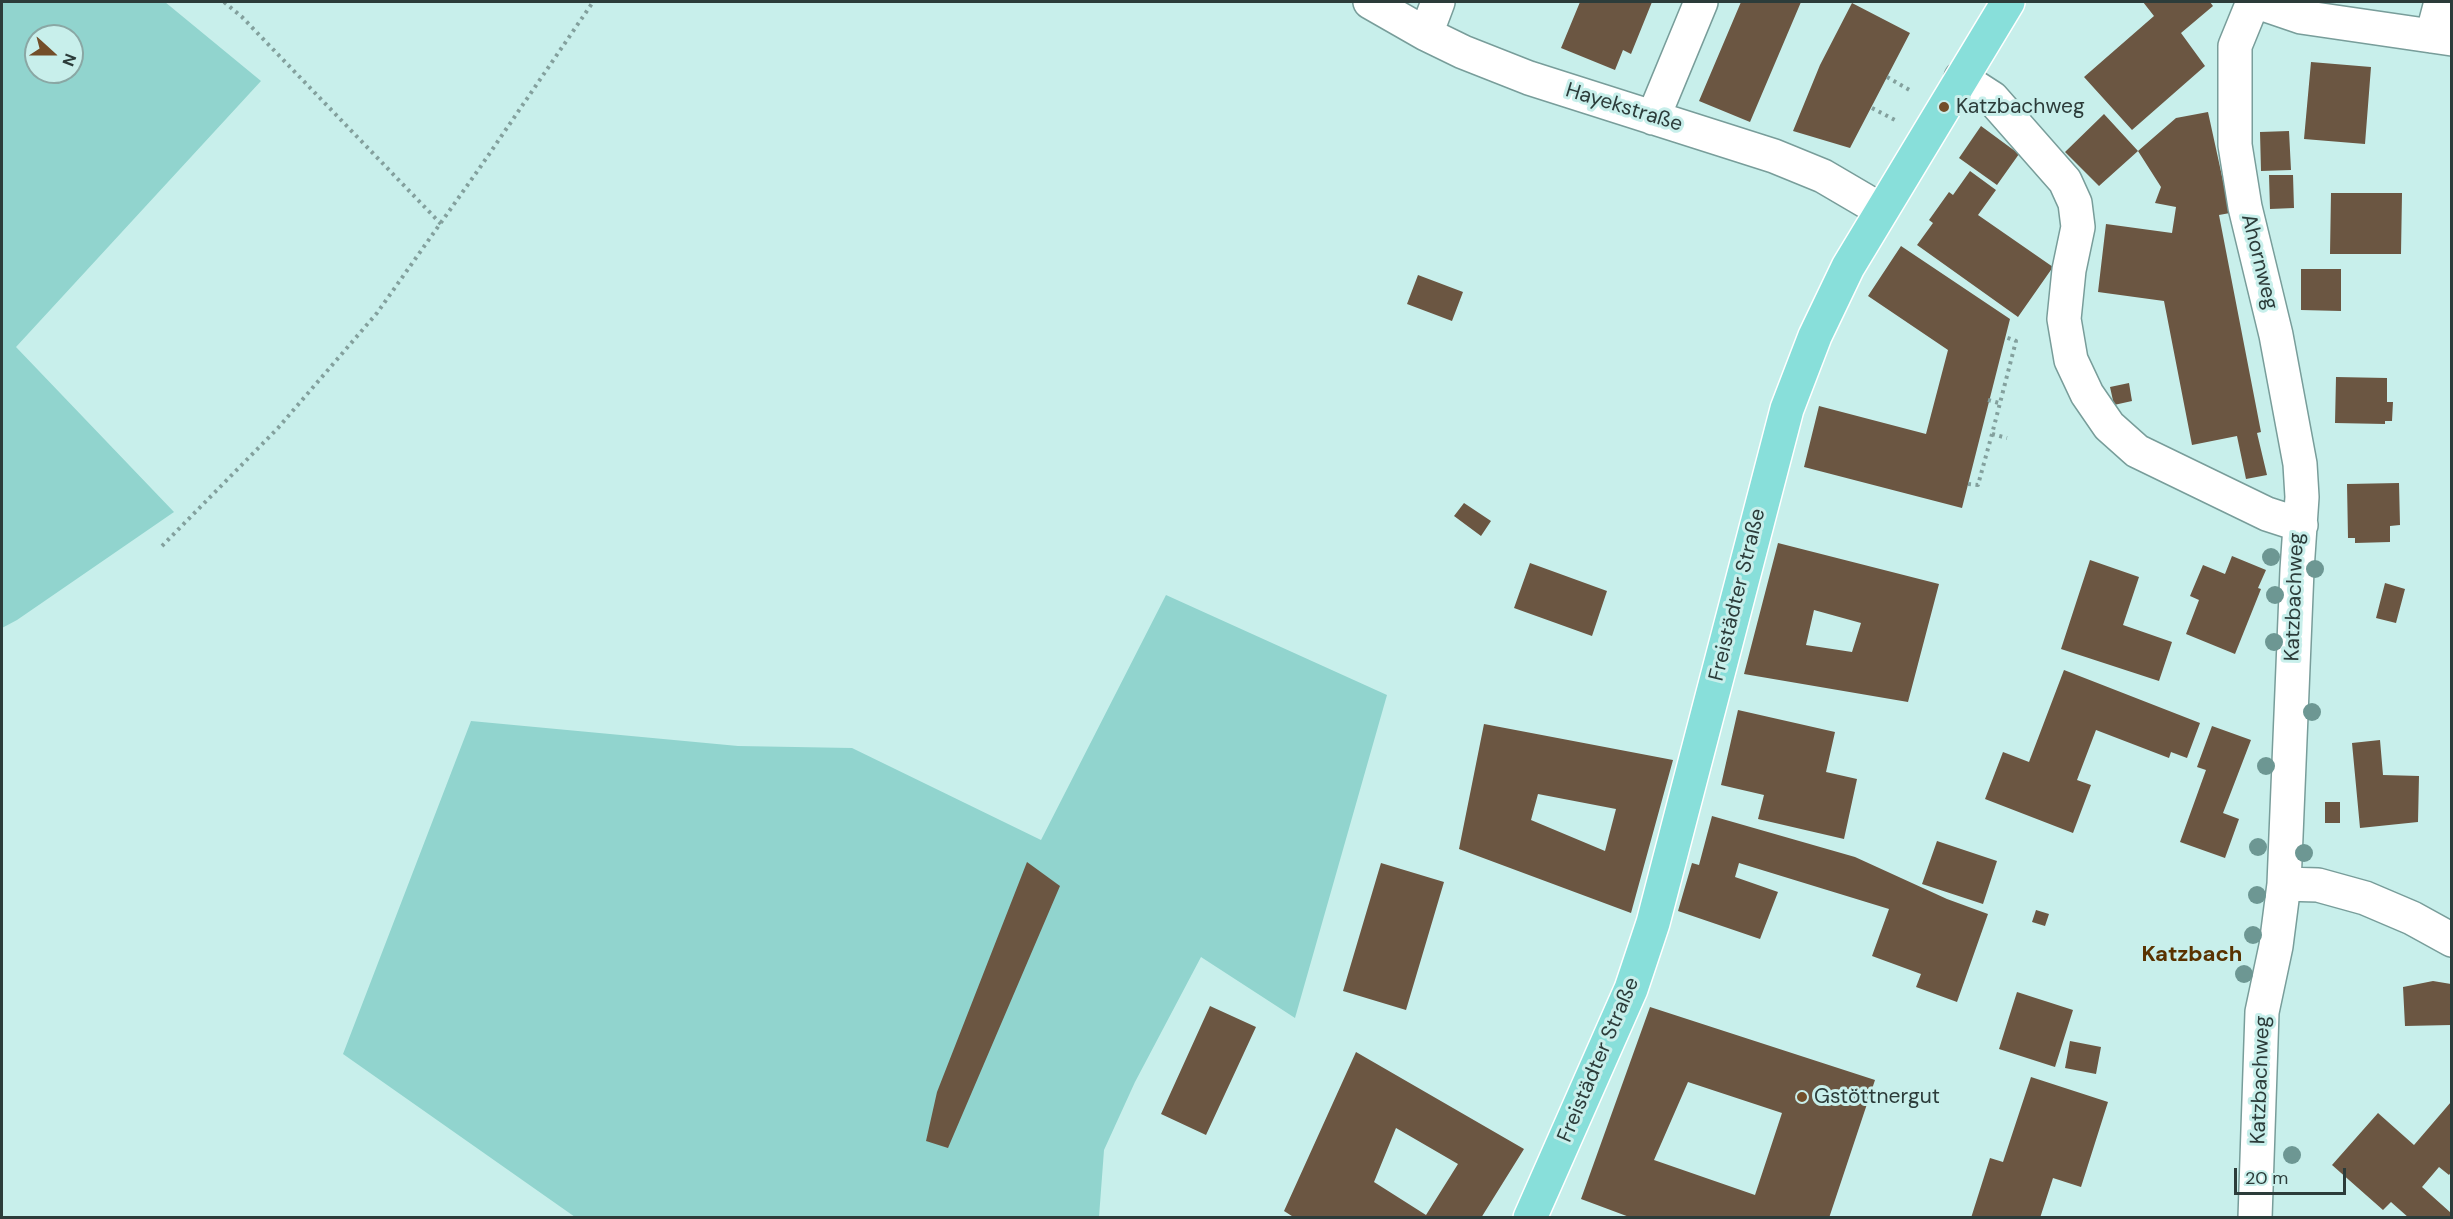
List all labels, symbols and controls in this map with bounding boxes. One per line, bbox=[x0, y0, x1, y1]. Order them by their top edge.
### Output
north arrow bbox=[24, 24, 84, 84]
text: N bbox=[58, 51, 81, 69]
street label: Hayekstraße bbox=[1562, 78, 1686, 138]
place label: Katzbachweg bbox=[1956, 94, 2085, 120]
marker: Katzbachweg bbox=[1937, 100, 1951, 114]
street label: Ahornweg bbox=[2235, 212, 2283, 312]
street label: Freistädter Straße bbox=[1704, 506, 1772, 684]
street label: Katzbachweg bbox=[2280, 532, 2310, 662]
district label: Katzbach bbox=[2142, 942, 2242, 968]
street label: Freistädter Straße bbox=[1553, 974, 1645, 1146]
street label: Katzbachweg bbox=[2246, 1015, 2276, 1145]
place label: Gstöttnergut bbox=[1814, 1084, 1940, 1110]
marker: Gstöttnergut bbox=[1795, 1090, 1809, 1104]
scale bar bbox=[2237, 1156, 2350, 1194]
text: 20 m bbox=[2245, 1166, 2288, 1190]

